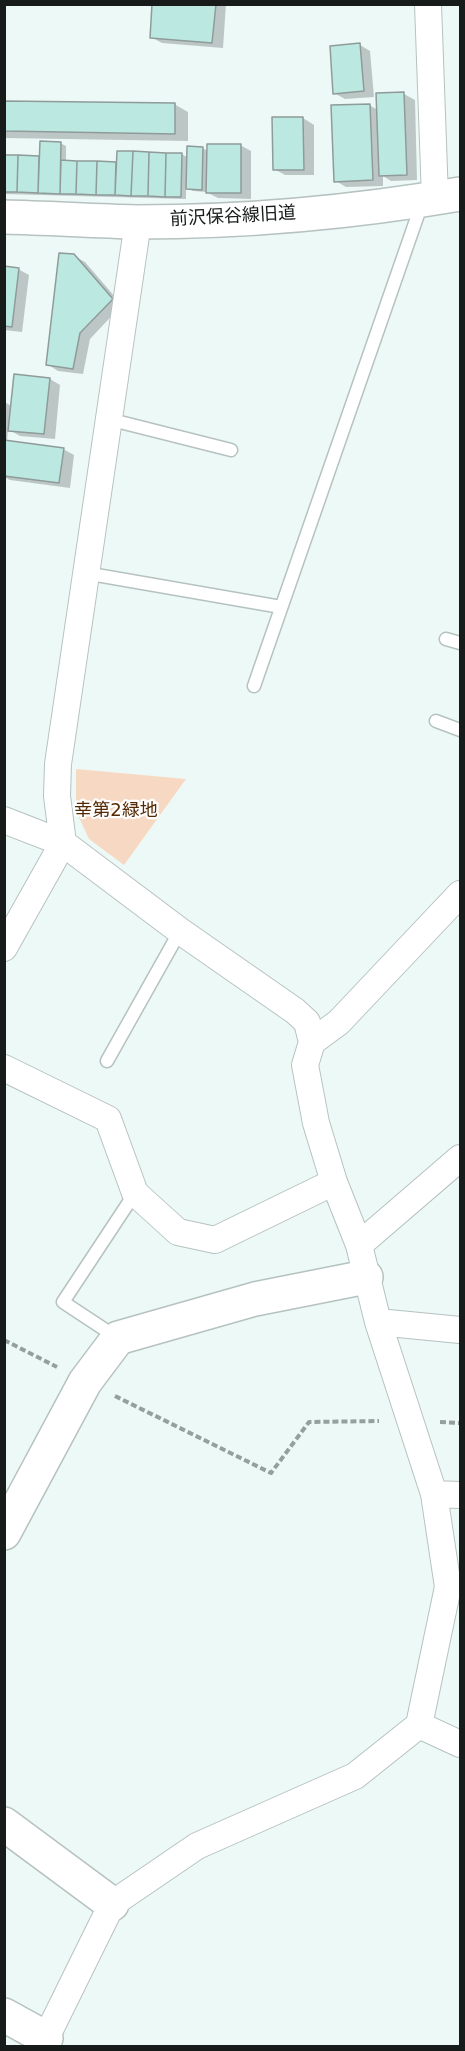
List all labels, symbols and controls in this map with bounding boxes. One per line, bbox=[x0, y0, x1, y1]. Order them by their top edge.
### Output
street label: 前沢保谷線旧道 bbox=[170, 203, 296, 231]
park label: 幸第2緑地 bbox=[74, 800, 158, 822]

